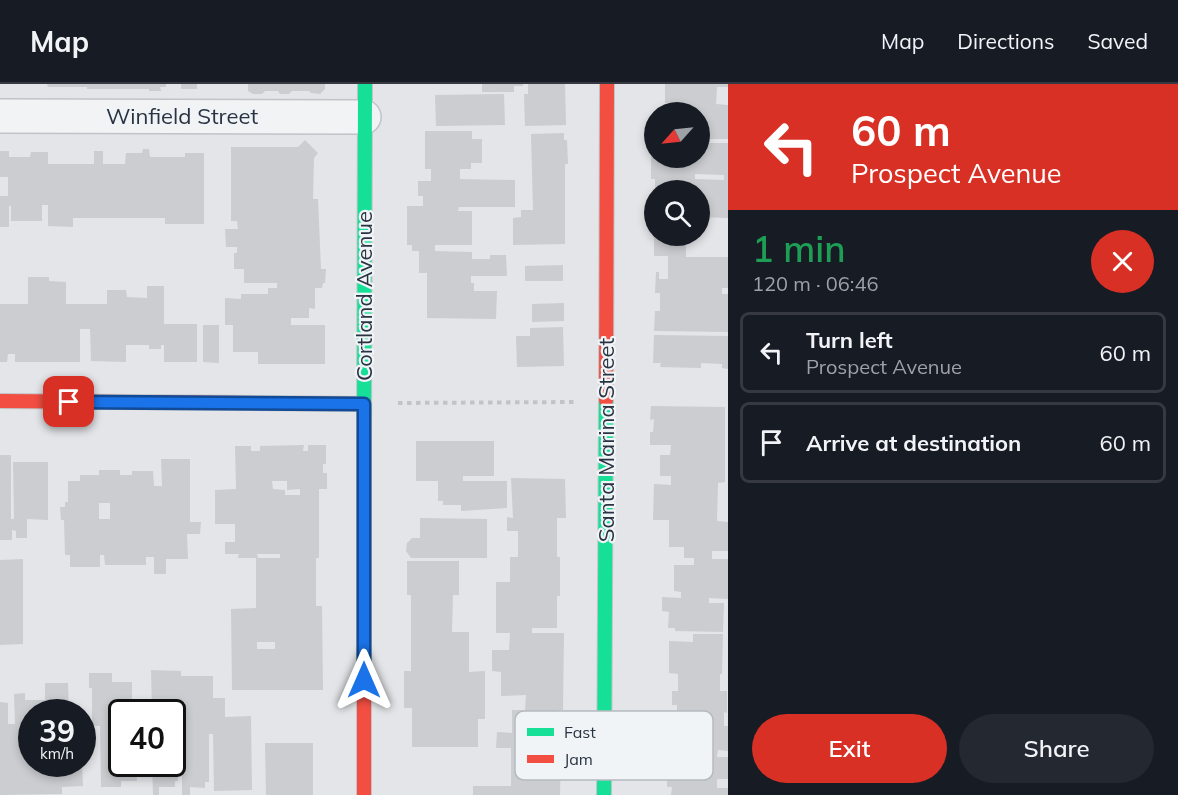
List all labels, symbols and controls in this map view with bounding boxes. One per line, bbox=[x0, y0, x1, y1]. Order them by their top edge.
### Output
text: Map bbox=[30, 24, 89, 59]
text: Map bbox=[881, 28, 924, 54]
text: Directions bbox=[957, 28, 1054, 54]
text: Saved bbox=[1087, 28, 1148, 54]
street label: Winfield Street bbox=[106, 102, 258, 130]
north arrow bbox=[644, 102, 710, 168]
map controls bbox=[644, 102, 710, 246]
text: 60 m bbox=[851, 104, 951, 157]
icon: left bbox=[752, 108, 830, 186]
text: Prospect Avenue bbox=[851, 156, 1062, 190]
button: search bbox=[644, 180, 710, 246]
street label: Cortland Avenue bbox=[350, 211, 378, 381]
text: 1 min bbox=[752, 226, 846, 271]
button: close bbox=[1091, 230, 1154, 293]
text: 120 m · 06:46 bbox=[752, 271, 878, 296]
text: Turn left bbox=[806, 326, 893, 354]
icon: left bbox=[755, 336, 788, 369]
street label: Santa Marina Street bbox=[592, 338, 620, 542]
text: 60 m bbox=[1100, 339, 1151, 367]
text: Prospect Avenue bbox=[806, 354, 962, 379]
pin bbox=[43, 376, 94, 427]
icon: arrive bbox=[52, 385, 85, 418]
icon: arrive bbox=[755, 426, 788, 459]
text: Arrive at destination bbox=[806, 429, 1021, 457]
text: 60 m bbox=[1100, 429, 1151, 457]
position arrow bbox=[332, 648, 396, 712]
speed limit sign: 40 bbox=[108, 699, 186, 777]
legend bbox=[515, 711, 713, 780]
text: 39 bbox=[39, 712, 75, 750]
button: Exit bbox=[752, 714, 947, 783]
button: Share bbox=[959, 714, 1154, 783]
text: Fast bbox=[564, 722, 596, 742]
text: km/h bbox=[40, 744, 74, 763]
text: Jam bbox=[564, 749, 593, 769]

